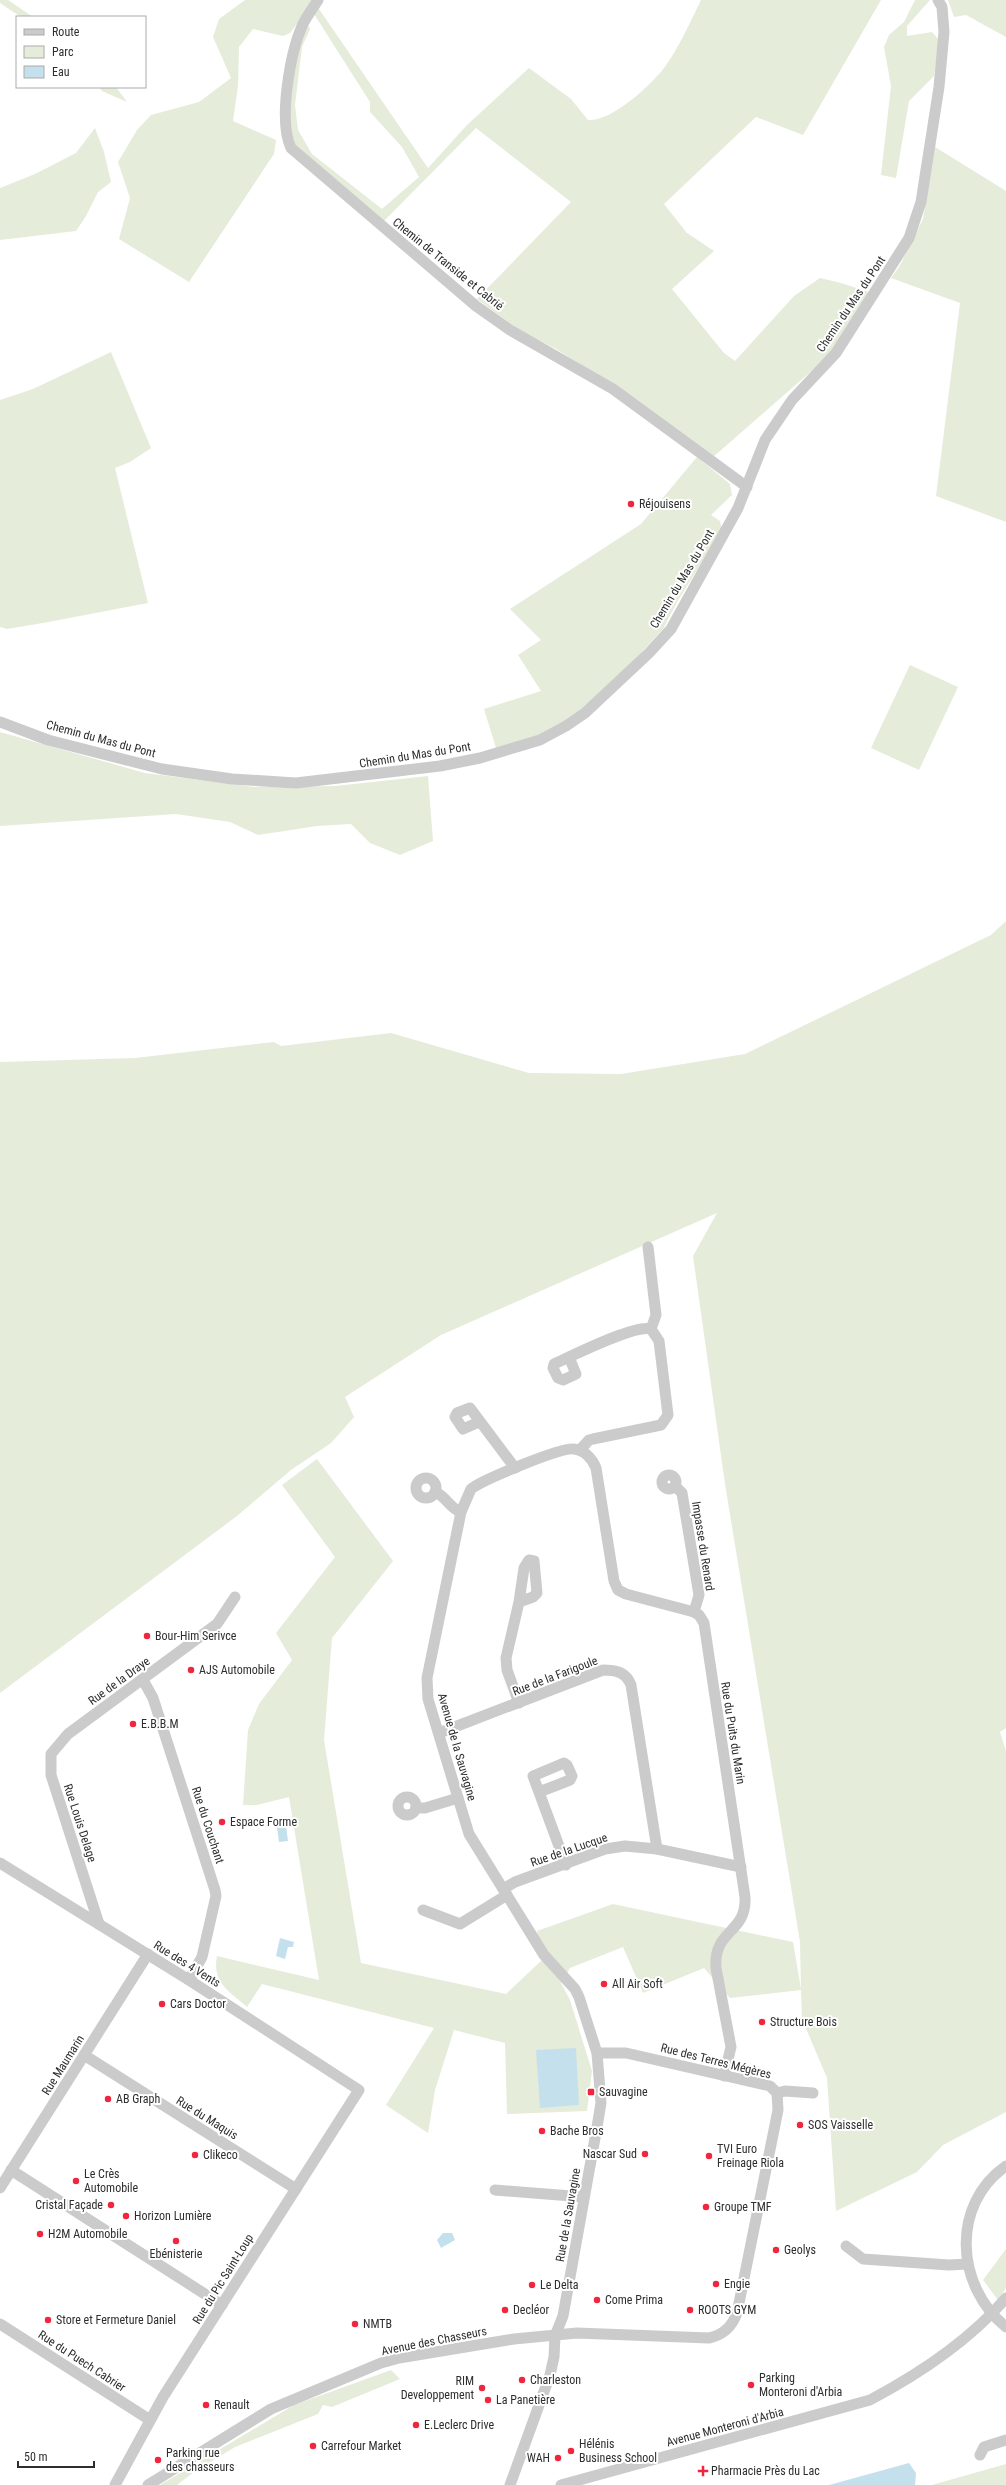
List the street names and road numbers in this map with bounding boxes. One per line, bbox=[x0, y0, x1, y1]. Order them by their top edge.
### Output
street label: Chemin de Transide et Cabrié bbox=[390, 215, 506, 313]
street label: Chemin du Mas du Pont bbox=[814, 253, 889, 355]
street label: Chemin du Mas du Pont bbox=[647, 527, 717, 631]
street label: Chemin du Mas du Pont bbox=[45, 718, 158, 760]
street label: Chemin du Mas du Pont bbox=[358, 739, 472, 771]
street label: Impasse du Renard bbox=[689, 1500, 717, 1592]
street label: Rue de la Farigoule bbox=[510, 1653, 600, 1699]
street label: Rue de la Draye bbox=[86, 1654, 153, 1708]
street label: Rue du Puits du Marin bbox=[718, 1681, 748, 1785]
street label: Avenue de la Sauvagine bbox=[435, 1691, 479, 1803]
street label: Rue Louis Delage bbox=[61, 1782, 99, 1864]
street label: Rue du Couchant bbox=[189, 1785, 227, 1866]
street label: Rue de la Lucque bbox=[529, 1830, 610, 1870]
street label: Rue des 4 Vents bbox=[151, 1938, 223, 1990]
street label: Rue Maumarin bbox=[39, 2032, 87, 2098]
street label: Rue des Terres Mégères bbox=[659, 2040, 773, 2082]
street label: Rue du Maquis bbox=[174, 2094, 240, 2142]
street label: Rue de la Sauvagine bbox=[553, 2167, 583, 2263]
street label: Rue du Pic Saint-Loup bbox=[190, 2231, 256, 2327]
street label: Avenue des Chasseurs bbox=[380, 2324, 488, 2358]
street label: Rue du Puech Cabrier bbox=[36, 2328, 129, 2395]
street label: Avenue Monteroni d'Arbia bbox=[665, 2405, 785, 2449]

